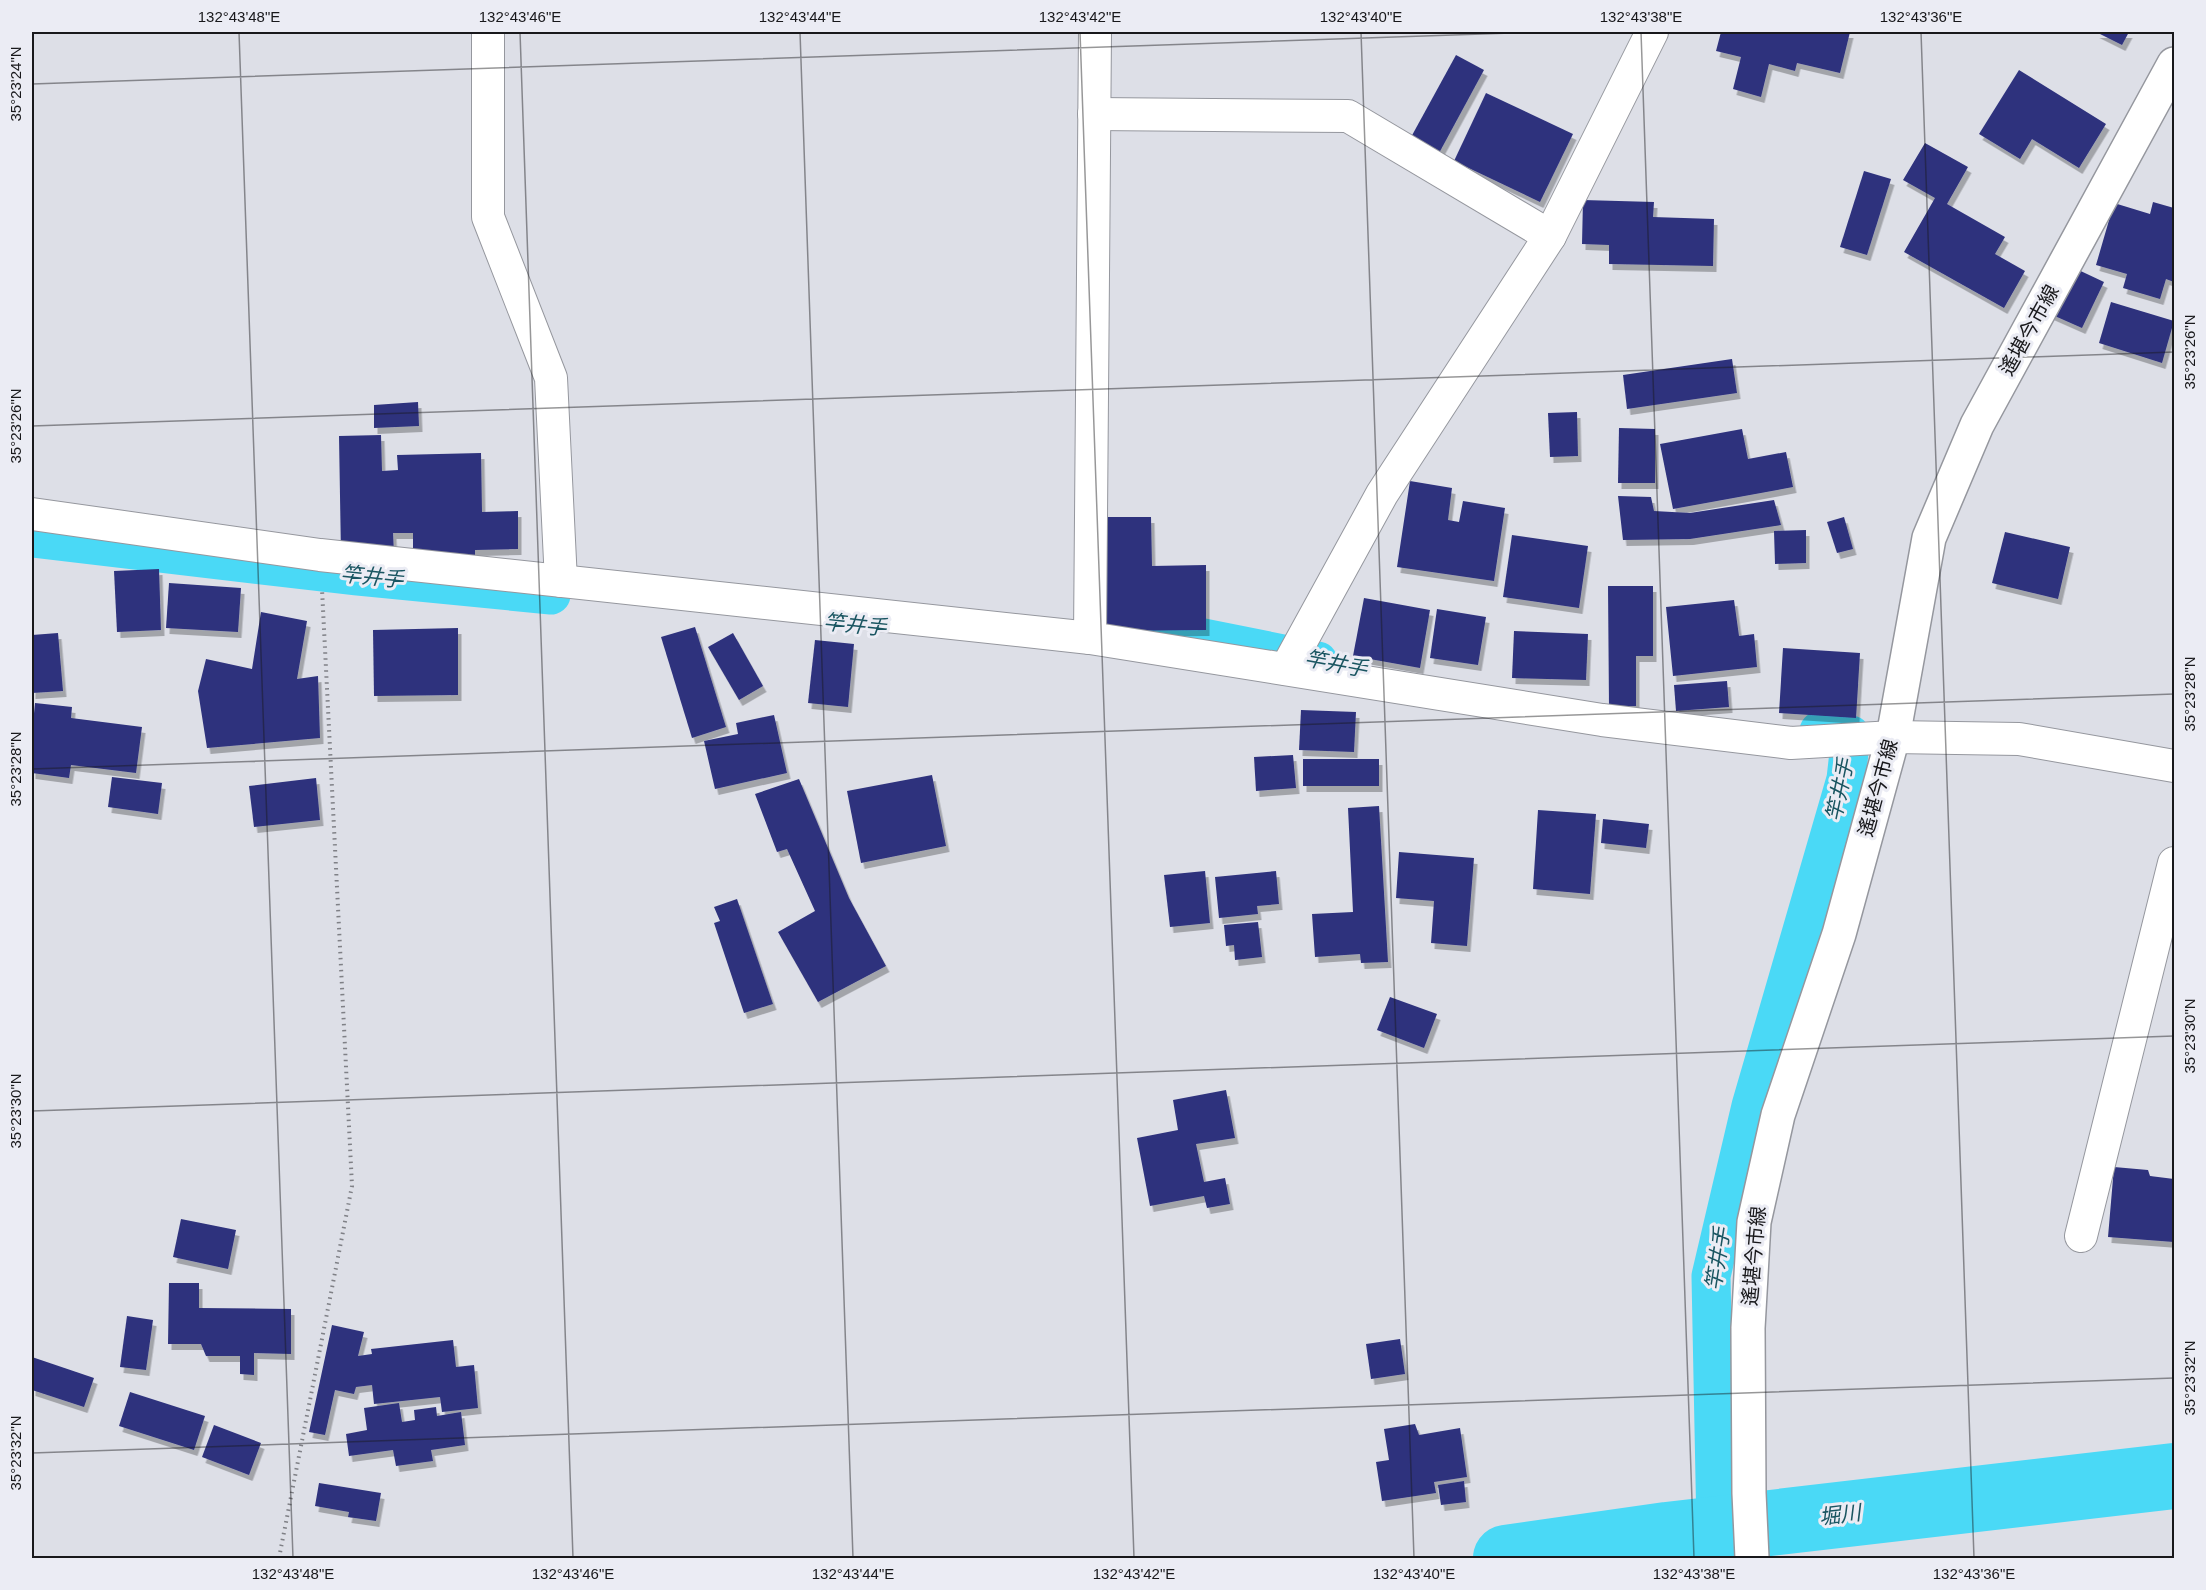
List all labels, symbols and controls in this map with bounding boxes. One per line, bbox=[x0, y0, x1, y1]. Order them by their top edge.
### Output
text: 132°43'48"E bbox=[198, 8, 280, 25]
text: 132°43'46"E bbox=[479, 8, 561, 25]
text: 132°43'44"E bbox=[759, 8, 841, 25]
text: 132°43'42"E bbox=[1039, 8, 1121, 25]
text: 132°43'40"E bbox=[1320, 8, 1402, 25]
text: 132°43'38"E bbox=[1600, 8, 1682, 25]
text: 132°43'36"E bbox=[1880, 8, 1962, 25]
text: 35°23'24"N bbox=[7, 46, 24, 122]
street label: 遙堪今市線 bbox=[1995, 281, 2063, 379]
text: 35°23'26"N bbox=[2181, 314, 2198, 390]
text: 35°23'26"N bbox=[7, 388, 24, 464]
water label: 竿井手 bbox=[340, 562, 407, 591]
water label: 竿井手 bbox=[823, 610, 890, 639]
water label: 竿井手 bbox=[1303, 646, 1371, 681]
text: 35°23'28"N bbox=[2181, 656, 2198, 732]
text: 35°23'28"N bbox=[7, 731, 24, 807]
street label: 遙堪今市線 bbox=[1854, 737, 1902, 839]
water label: 竿井手 bbox=[1822, 755, 1858, 823]
text: 35°23'30"N bbox=[2181, 998, 2198, 1074]
text: 35°23'30"N bbox=[7, 1073, 24, 1149]
street label: 遙堪今市線 bbox=[1739, 1205, 1769, 1307]
water label: 竿井手 bbox=[1701, 1224, 1734, 1292]
text: 35°23'32"N bbox=[2181, 1340, 2198, 1416]
text: 35°23'32"N bbox=[7, 1415, 24, 1491]
water label: 堀川 bbox=[1818, 1500, 1864, 1528]
text: 132°43'48"E bbox=[252, 1565, 334, 1582]
text: 132°43'46"E bbox=[532, 1565, 614, 1582]
text: 132°43'44"E bbox=[812, 1565, 894, 1582]
text: 132°43'42"E bbox=[1093, 1565, 1175, 1582]
text: 132°43'40"E bbox=[1373, 1565, 1455, 1582]
text: 132°43'38"E bbox=[1653, 1565, 1735, 1582]
text: 132°43'36"E bbox=[1933, 1565, 2015, 1582]

